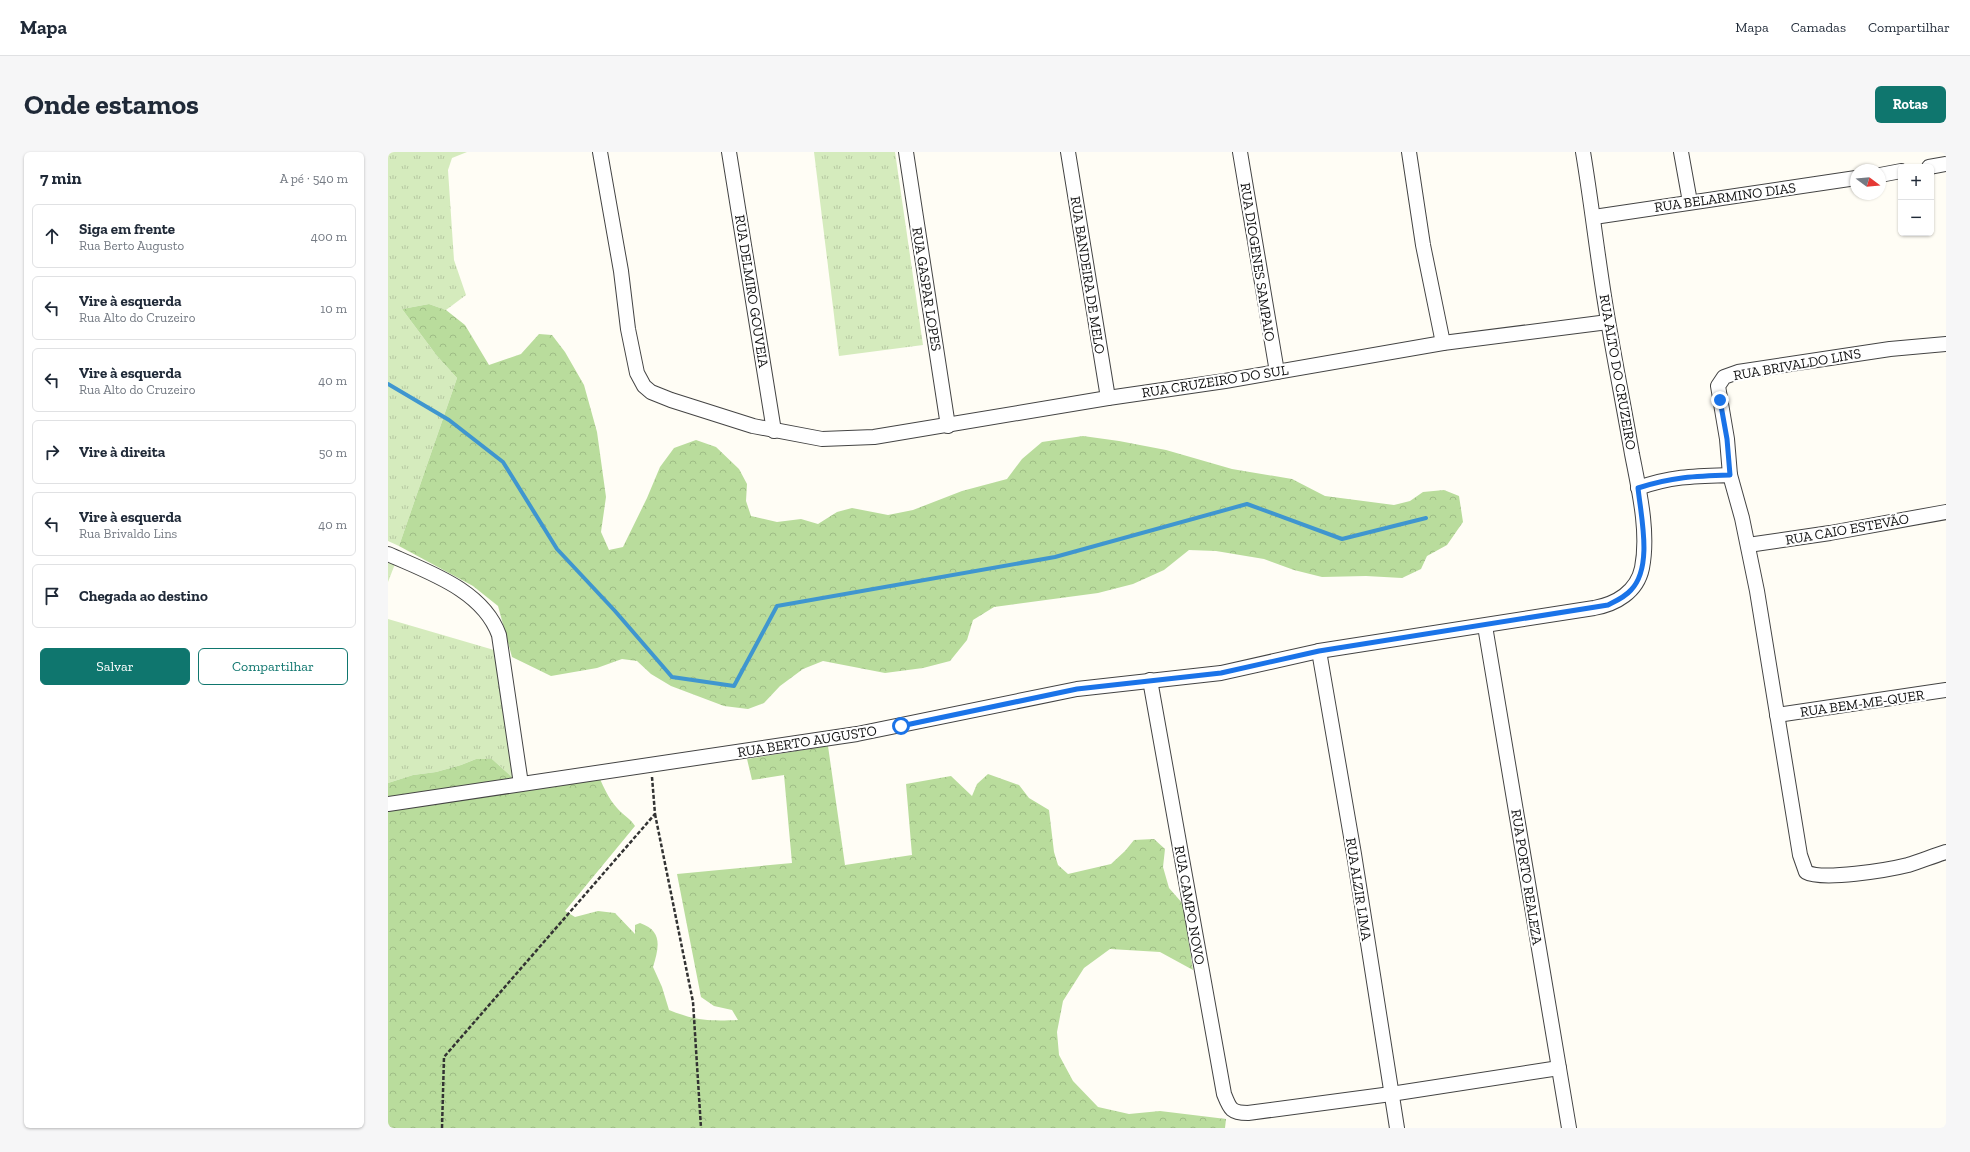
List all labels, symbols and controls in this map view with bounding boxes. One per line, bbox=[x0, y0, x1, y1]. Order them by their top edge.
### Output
text: Mapa bbox=[20, 16, 67, 39]
text: Mapa bbox=[1735, 19, 1769, 36]
text: Camadas bbox=[1791, 19, 1846, 36]
text: Compartilhar bbox=[1868, 19, 1950, 36]
button: Rotas bbox=[1875, 86, 1946, 123]
text: Onde estamos bbox=[24, 88, 199, 121]
north arrow bbox=[1850, 164, 1886, 200]
map controls bbox=[1898, 164, 1934, 236]
button: + bbox=[1898, 164, 1934, 200]
text: 7 min bbox=[40, 168, 82, 188]
text: A pé · 540 m bbox=[280, 171, 348, 186]
street label: RUA BELARMINO DIAS bbox=[1653, 179, 1797, 216]
street label: RUA DIOGENES SAMPAIO bbox=[1237, 181, 1278, 343]
street label: RUA BANDEIRA DE MELO bbox=[1067, 195, 1108, 355]
button: − bbox=[1898, 200, 1934, 236]
street label: RUA DELMIRO GOUVEIA bbox=[731, 213, 772, 370]
text: Siga em frente bbox=[79, 220, 175, 238]
icon: ahead bbox=[41, 225, 63, 247]
street label: RUA GASPAR LOPES bbox=[908, 226, 945, 352]
text: 400 m bbox=[311, 229, 347, 244]
text: Rua Berto Augusto bbox=[79, 238, 184, 253]
text: Vire à esquerda bbox=[79, 292, 182, 310]
street label: RUA ALTO DO CRUZEIRO bbox=[1595, 293, 1640, 451]
icon: left bbox=[41, 297, 63, 319]
text: 10 m bbox=[320, 301, 347, 316]
text: Rua Alto do Cruzeiro bbox=[79, 310, 195, 325]
street label: RUA BRIVALDO LINS bbox=[1732, 345, 1862, 384]
street label: RUA CRUZEIRO DO SUL bbox=[1140, 361, 1290, 401]
text: Vire à esquerda bbox=[79, 364, 182, 382]
icon: left bbox=[41, 369, 63, 391]
text: 40 m bbox=[318, 373, 347, 388]
text: Rua Alto do Cruzeiro bbox=[79, 382, 195, 397]
route end bbox=[1711, 391, 1729, 409]
icon: right bbox=[41, 441, 63, 463]
text: Vire à direita bbox=[79, 443, 165, 461]
text: 50 m bbox=[319, 445, 347, 460]
text: Vire à esquerda bbox=[79, 508, 182, 526]
street label: RUA CAIO ESTEVÃO bbox=[1784, 510, 1910, 549]
icon: left bbox=[41, 513, 63, 535]
text: 40 m bbox=[318, 517, 347, 532]
text: Rua Brivaldo Lins bbox=[79, 526, 177, 541]
icon: arrive bbox=[41, 585, 63, 607]
text: Chegada ao destino bbox=[79, 587, 208, 605]
button: Salvar bbox=[40, 648, 190, 685]
button: Compartilhar bbox=[198, 648, 348, 685]
street label: RUA BEM-ME-QUER bbox=[1799, 686, 1926, 721]
route start bbox=[892, 717, 910, 735]
street label: RUA BERTO AUGUSTO bbox=[736, 722, 878, 761]
street label: RUA PORTO REALEZA bbox=[1507, 808, 1546, 947]
street label: RUA ALZIR LIMA bbox=[1342, 836, 1375, 943]
street label: RUA CAMPO NOVO bbox=[1171, 844, 1208, 966]

